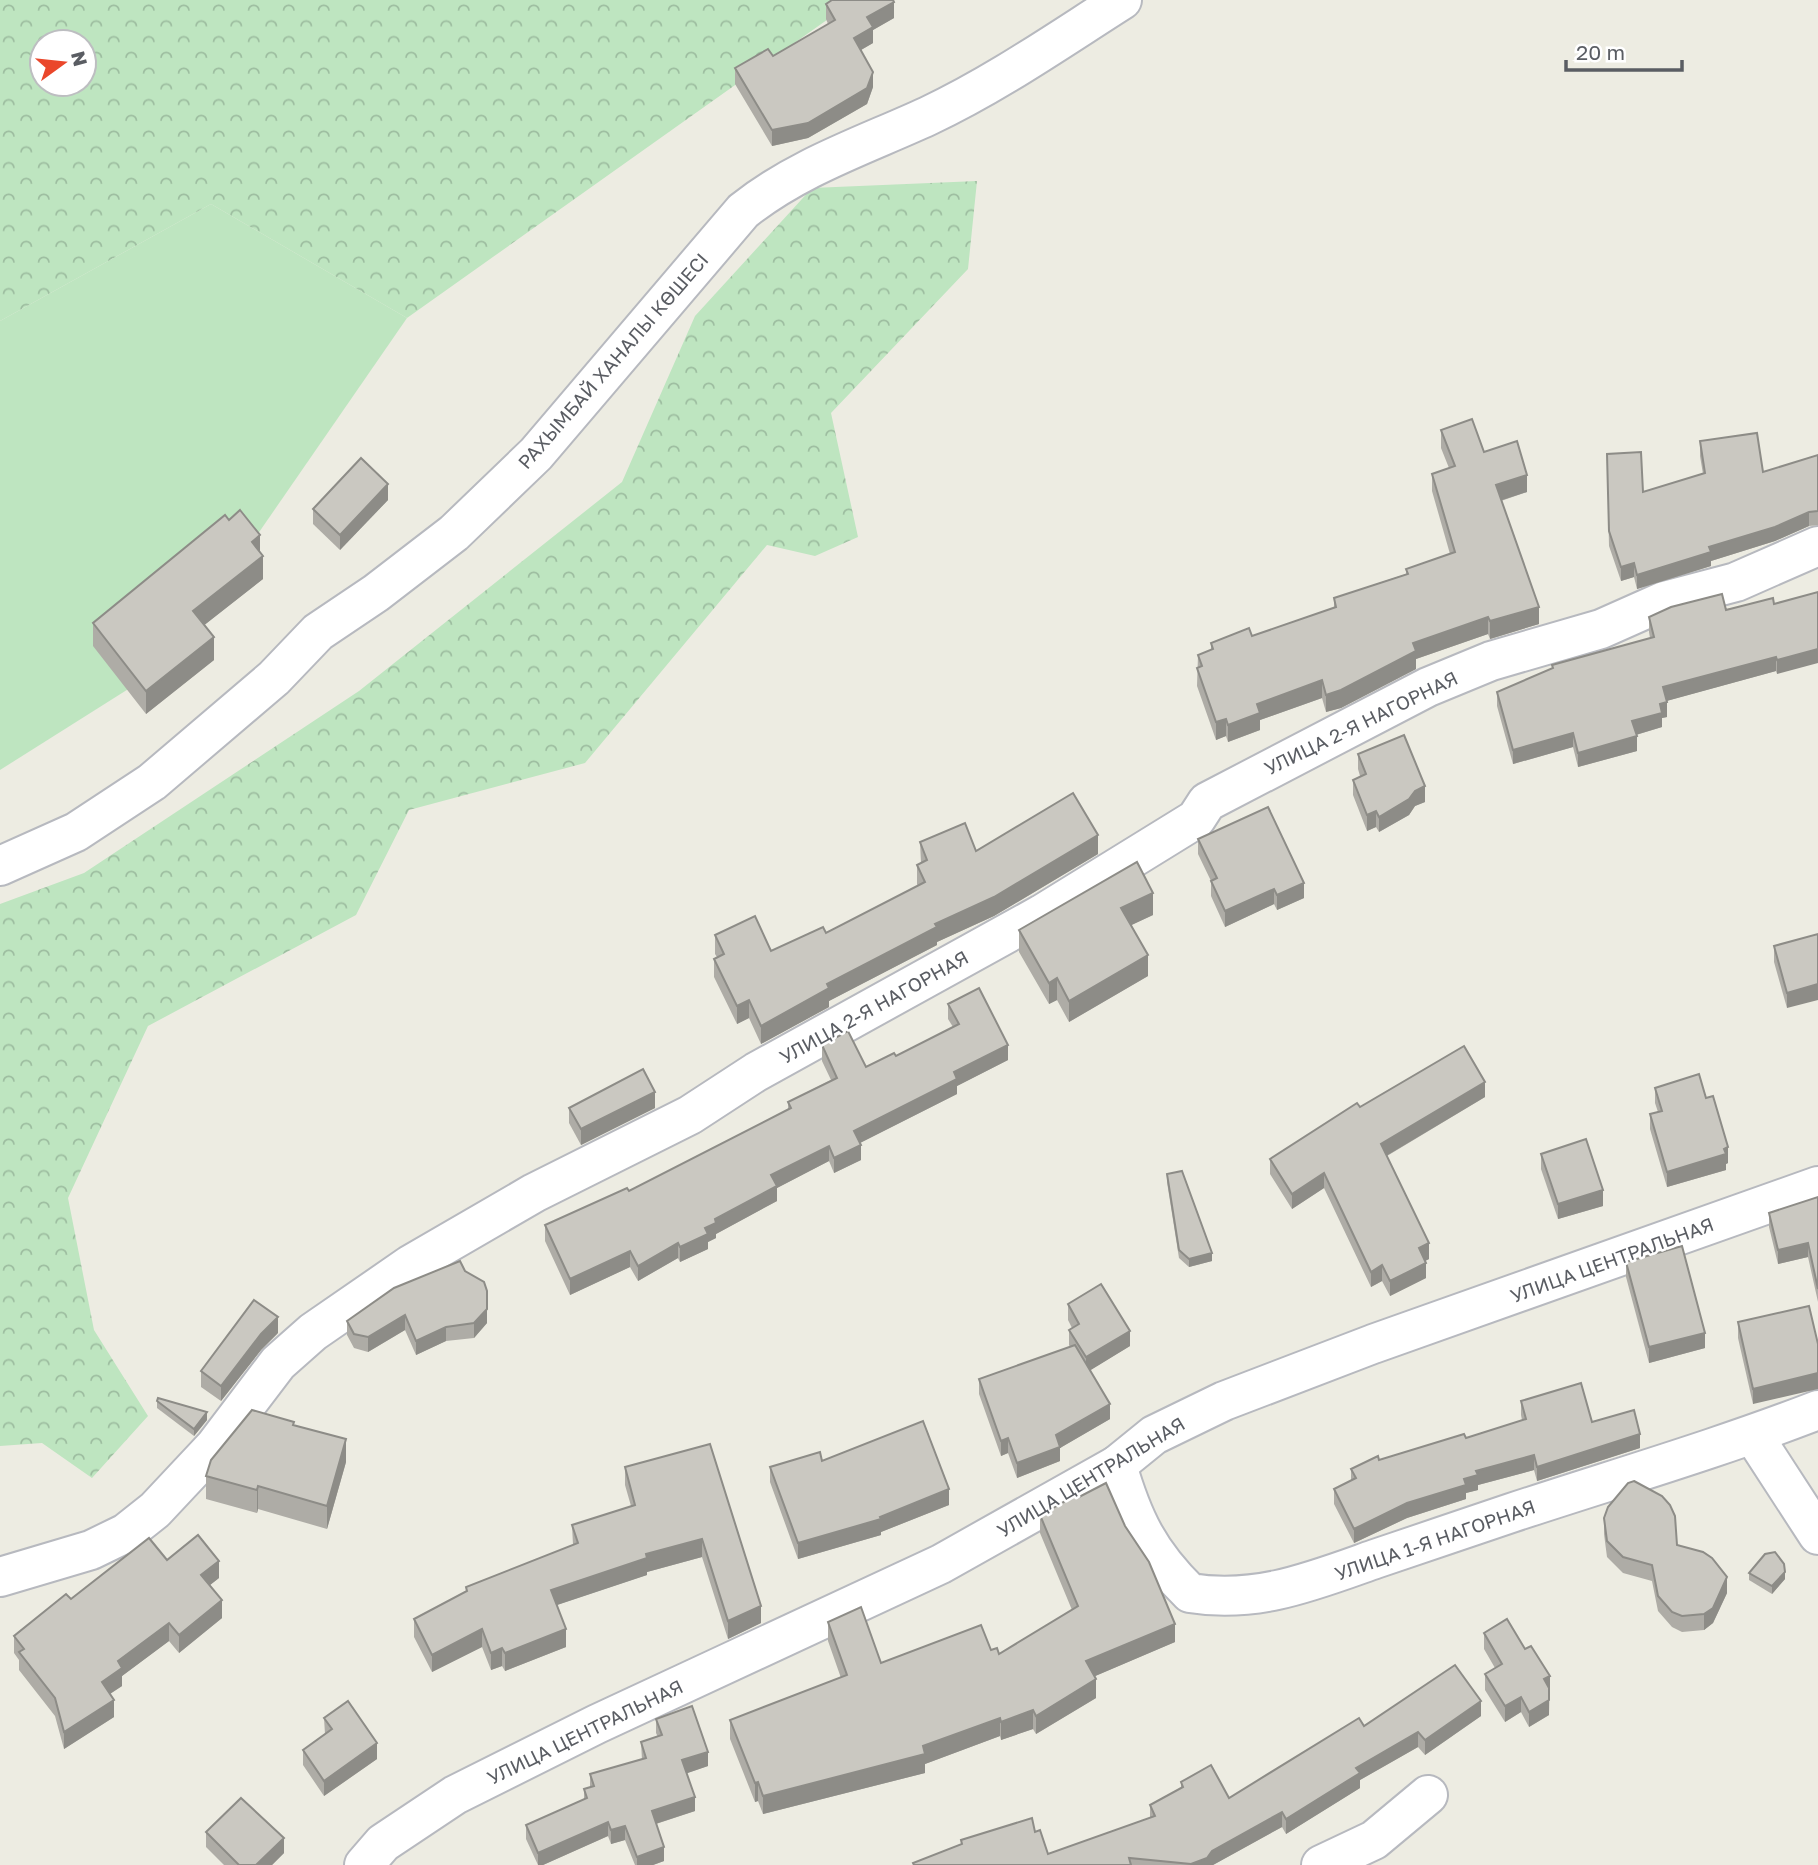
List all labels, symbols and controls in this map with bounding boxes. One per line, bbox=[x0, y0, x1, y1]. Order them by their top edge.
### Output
north arrow bbox=[28, 28, 98, 98]
scale bar bbox=[1566, 28, 1682, 72]
text: 20 m bbox=[1576, 39, 1625, 65]
text: N bbox=[67, 49, 93, 68]
street label: РАХЫМБАЙ ХАНАЛЫ КӨШЕСІ bbox=[513, 248, 713, 473]
street label: УЛИЦА 2-Я НАГОРНАЯ bbox=[1260, 666, 1461, 779]
street label: УЛИЦА 2-Я НАГОРНАЯ bbox=[775, 945, 972, 1068]
street label: УЛИЦА ЦЕНТРАЛЬНАЯ bbox=[1507, 1212, 1717, 1307]
street label: УЛИЦА ЦЕНТРАЛЬНАЯ bbox=[993, 1411, 1189, 1542]
street label: УЛИЦА 1-Я НАГОРНАЯ bbox=[1332, 1494, 1538, 1585]
street label: УЛИЦА ЦЕНТРАЛЬНАЯ bbox=[483, 1674, 686, 1789]

